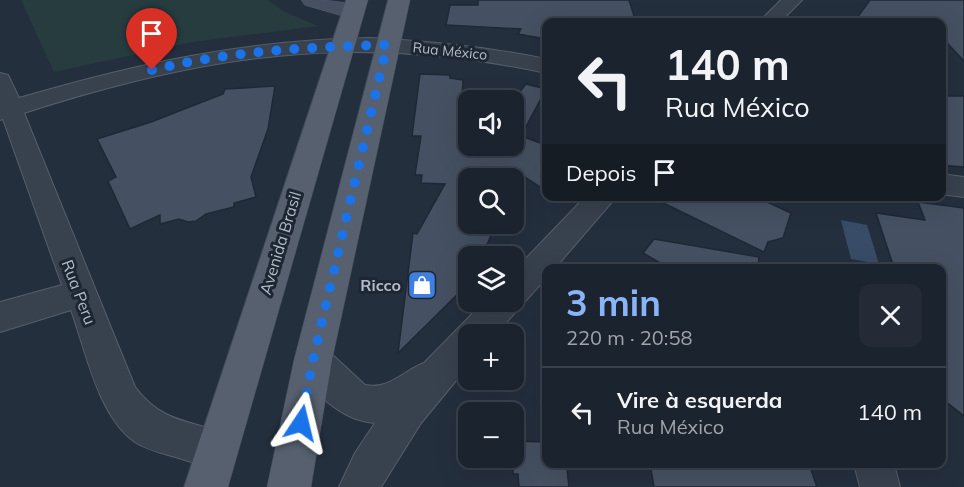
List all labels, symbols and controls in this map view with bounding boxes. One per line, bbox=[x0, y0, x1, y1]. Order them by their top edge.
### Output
pin bbox=[126, 8, 177, 70]
icon: arrive bbox=[135, 17, 168, 50]
street label: Rua México bbox=[412, 38, 488, 64]
text: 140 m bbox=[665, 38, 790, 91]
icon: left bbox=[566, 42, 644, 120]
map controls bbox=[458, 90, 524, 468]
button: sound bbox=[458, 90, 524, 156]
text: Rua México bbox=[665, 90, 810, 124]
icon: arrive bbox=[648, 156, 681, 189]
text: Depois bbox=[566, 159, 636, 187]
button: search bbox=[458, 168, 524, 234]
street label: Avenida Brasil bbox=[255, 189, 305, 297]
button: layers bbox=[458, 246, 524, 312]
street label: Rua Peru bbox=[57, 257, 101, 327]
shop icon: Ricco bbox=[406, 269, 438, 301]
place label: Ricco bbox=[360, 275, 401, 295]
text: 3 min bbox=[566, 280, 661, 325]
button: close bbox=[859, 284, 922, 347]
button: + bbox=[458, 324, 524, 390]
text: 220 m · 20:58 bbox=[566, 325, 692, 350]
text: Vire à esquerda bbox=[617, 386, 782, 414]
position arrow bbox=[269, 391, 333, 455]
icon: left bbox=[566, 396, 599, 429]
text: 140 m bbox=[857, 398, 922, 426]
button: − bbox=[458, 402, 524, 468]
text: Rua México bbox=[617, 414, 724, 439]

